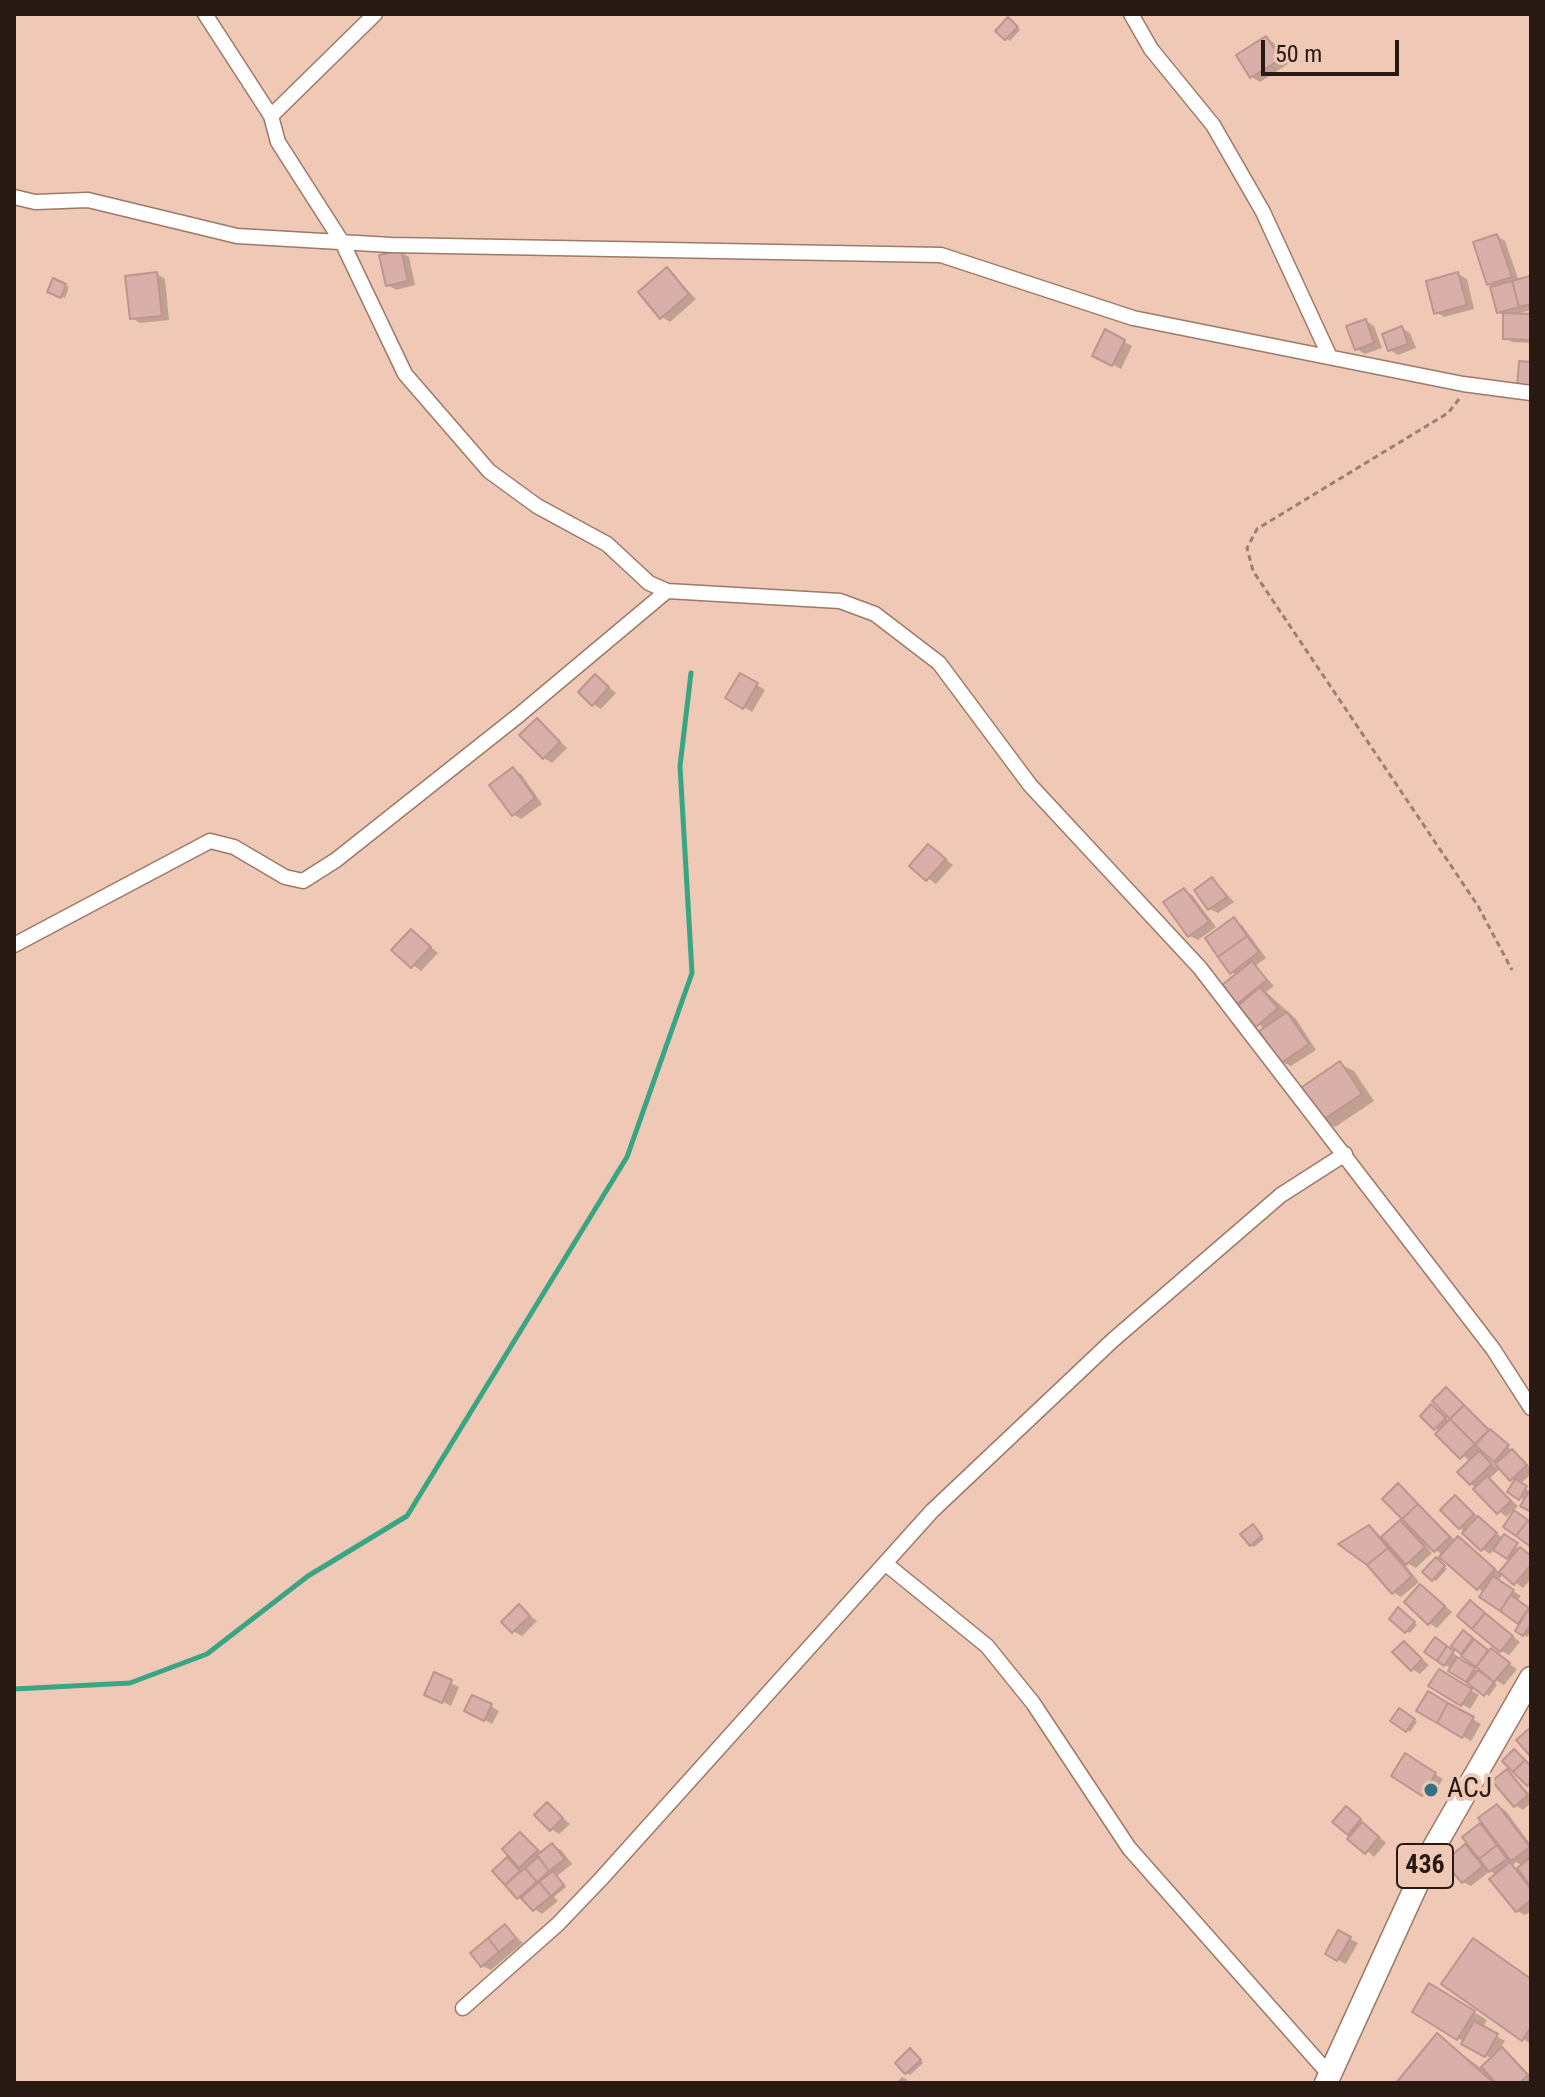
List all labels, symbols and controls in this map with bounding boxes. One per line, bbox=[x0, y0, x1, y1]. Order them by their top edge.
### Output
scale bar bbox=[1265, 24, 1403, 74]
text: 50 m bbox=[1275, 40, 1322, 68]
place label: ACJ bbox=[1447, 1773, 1492, 1807]
marker: ACJ bbox=[1422, 1781, 1440, 1799]
road number: 436 bbox=[1397, 1844, 1453, 1888]

